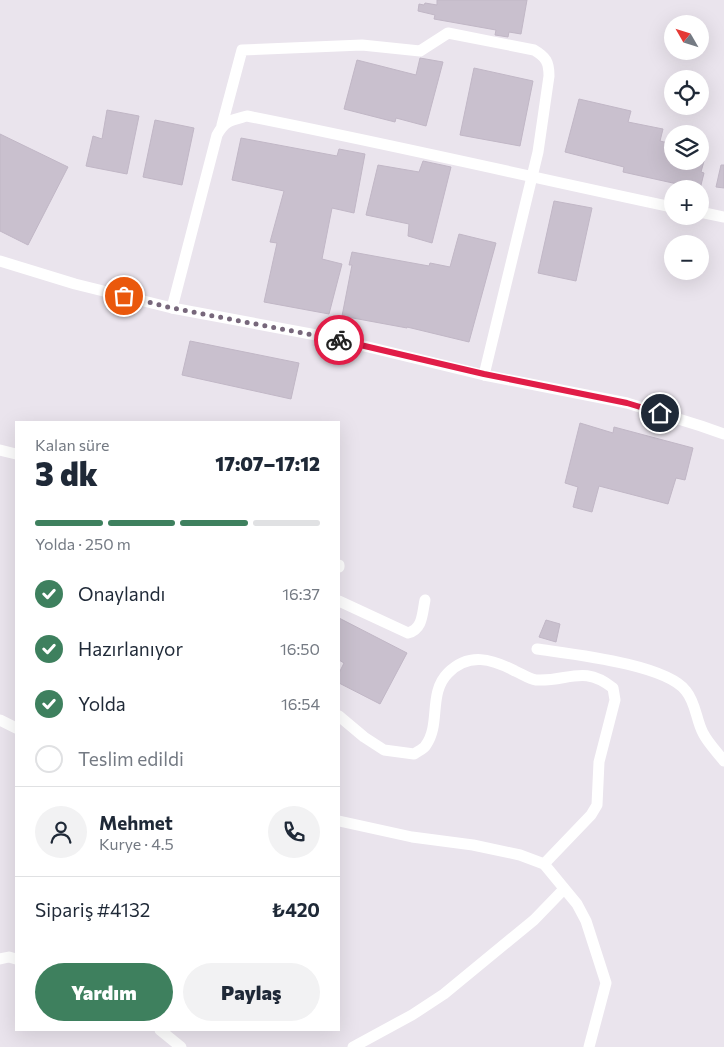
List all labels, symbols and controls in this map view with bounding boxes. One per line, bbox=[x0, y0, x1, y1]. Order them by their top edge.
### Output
north arrow bbox=[664, 15, 709, 60]
map controls bbox=[664, 15, 709, 280]
button: locate bbox=[664, 70, 709, 115]
button: layers bbox=[664, 125, 709, 170]
button: + bbox=[664, 180, 709, 225]
button: − bbox=[664, 235, 709, 280]
pin bbox=[103, 275, 145, 317]
icon: bag bbox=[110, 282, 138, 310]
courier bbox=[314, 315, 364, 365]
icon: bike bbox=[325, 326, 353, 354]
pin bbox=[639, 392, 681, 434]
icon: home bbox=[646, 399, 674, 427]
text: Kalan süre bbox=[35, 435, 110, 454]
text: 17:07–17:12 bbox=[215, 452, 320, 475]
text: 3 dk bbox=[35, 453, 98, 493]
text: Yolda · 250 m bbox=[35, 534, 131, 553]
icon: check bbox=[35, 580, 63, 608]
text: Onaylandı bbox=[78, 582, 165, 605]
text: 16:37 bbox=[282, 584, 320, 603]
icon: check bbox=[35, 635, 63, 663]
text: Hazırlanıyor bbox=[78, 637, 183, 660]
text: 16:50 bbox=[280, 639, 320, 658]
icon: check bbox=[35, 690, 63, 718]
text: Yolda bbox=[78, 692, 126, 715]
text: 16:54 bbox=[281, 694, 320, 713]
text: Teslim edildi bbox=[78, 747, 184, 770]
button: person bbox=[35, 806, 87, 858]
button: phone bbox=[268, 806, 320, 858]
text: Mehmet bbox=[99, 811, 173, 834]
text: Kurye · 4.5 bbox=[99, 834, 174, 853]
text: Sipariş #4132 bbox=[35, 898, 150, 921]
text: ₺420 bbox=[272, 898, 320, 921]
button: Yardım bbox=[35, 963, 173, 1021]
button: Paylaş bbox=[183, 963, 320, 1021]

